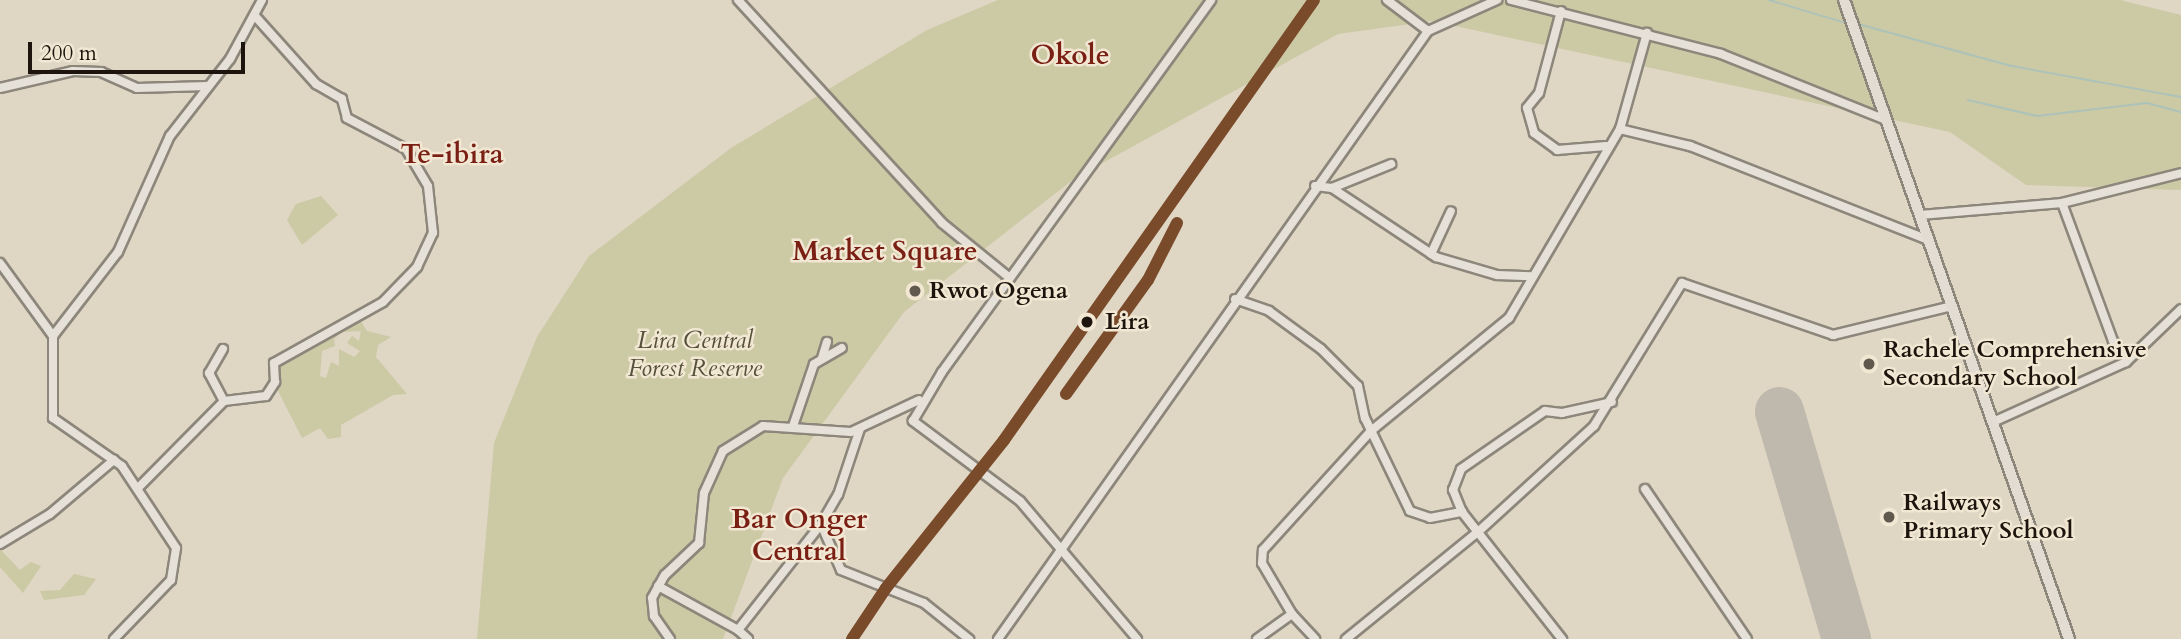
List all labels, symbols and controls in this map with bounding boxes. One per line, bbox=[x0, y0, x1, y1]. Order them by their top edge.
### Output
scale bar bbox=[32, 28, 248, 72]
district label: Okole bbox=[1030, 38, 1110, 72]
text: 200 m bbox=[41, 39, 97, 68]
district label: Te-ibira bbox=[400, 137, 504, 171]
district label: Market Square bbox=[792, 234, 978, 268]
place label: Rwot Ogena bbox=[929, 277, 1068, 305]
marker: Rwot Ogena bbox=[907, 283, 923, 299]
place label: Lira bbox=[1105, 308, 1149, 336]
marker: Lira bbox=[1075, 310, 1099, 334]
park label: Lira Central Forest Reserve bbox=[628, 327, 762, 383]
place label: Rachele Comprehensive Secondary School bbox=[1883, 336, 2147, 392]
marker: Rachele Comprehensive Secondary School bbox=[1861, 356, 1877, 372]
place label: Railways Primary School bbox=[1903, 489, 2074, 545]
district label: Bar Onger Central bbox=[731, 502, 867, 568]
marker: Railways Primary School bbox=[1881, 509, 1897, 525]

